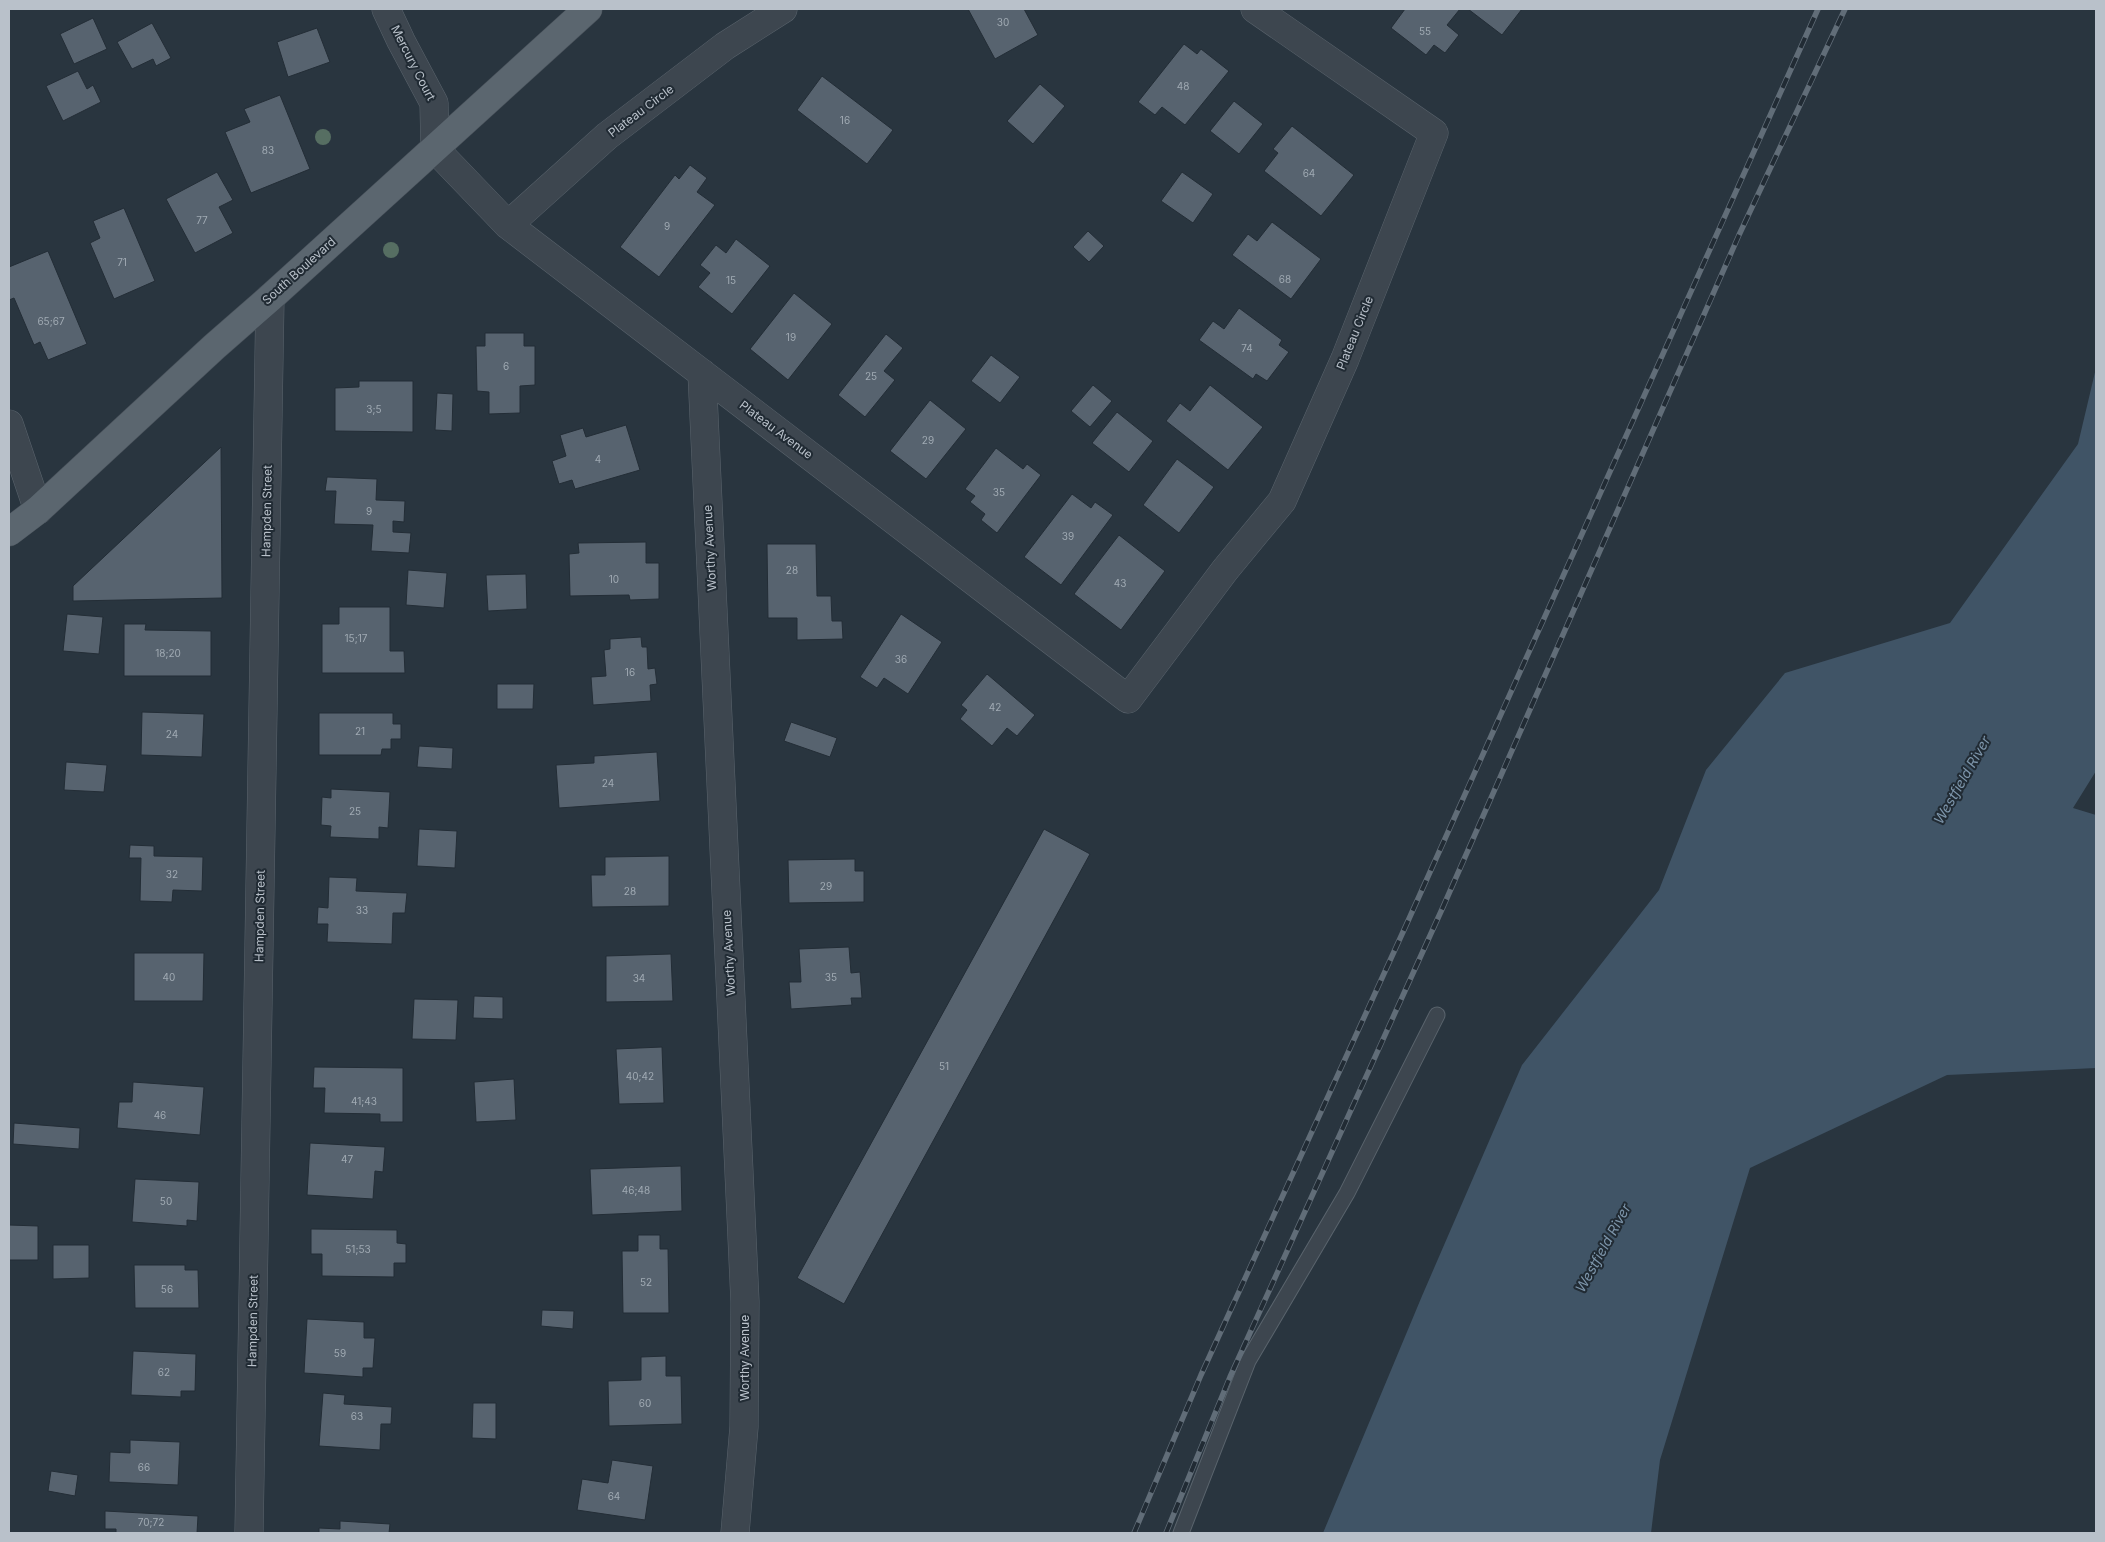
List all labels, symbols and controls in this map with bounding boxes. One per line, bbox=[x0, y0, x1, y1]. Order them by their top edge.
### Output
house number: 30 bbox=[997, 16, 1009, 28]
street label: Mercury Court bbox=[388, 23, 439, 103]
house number: 55 bbox=[1419, 25, 1431, 37]
house number: 48 bbox=[1177, 80, 1189, 92]
street label: Plateau Circle bbox=[605, 81, 676, 140]
house number: 16 bbox=[840, 114, 850, 126]
house number: 83 bbox=[262, 144, 274, 156]
house number: 64 bbox=[1303, 167, 1315, 179]
house number: 77 bbox=[196, 214, 208, 226]
house number: 9 bbox=[664, 220, 670, 232]
street label: South Boulevard bbox=[259, 234, 338, 307]
house number: 71 bbox=[117, 256, 127, 268]
house number: 68 bbox=[1279, 273, 1291, 285]
house number: 15 bbox=[726, 274, 736, 286]
street label: Plateau Circle bbox=[1333, 294, 1376, 372]
house number: 65;67 bbox=[37, 315, 65, 327]
house number: 19 bbox=[786, 331, 796, 343]
house number: 74 bbox=[1241, 342, 1253, 354]
house number: 6 bbox=[503, 360, 509, 372]
house number: 25 bbox=[865, 370, 877, 382]
street label: Plateau Avenue bbox=[737, 397, 816, 462]
house number: 3;5 bbox=[366, 403, 382, 415]
house number: 29 bbox=[922, 434, 934, 446]
house number: 4 bbox=[595, 453, 601, 465]
street label: Hampden Street bbox=[258, 465, 275, 557]
house number: 35 bbox=[993, 486, 1005, 498]
house number: 9 bbox=[366, 505, 372, 517]
street label: Worthy Avenue bbox=[700, 505, 719, 591]
house number: 39 bbox=[1062, 530, 1074, 542]
house number: 28 bbox=[786, 564, 798, 576]
house number: 10 bbox=[609, 573, 619, 585]
house number: 43 bbox=[1114, 577, 1126, 589]
house number: 15;17 bbox=[345, 632, 368, 644]
house number: 18;20 bbox=[155, 647, 181, 659]
house number: 36 bbox=[895, 653, 907, 665]
house number: 16 bbox=[625, 666, 635, 678]
house number: 42 bbox=[989, 701, 1001, 713]
house number: 21 bbox=[355, 725, 365, 737]
house number: 24 bbox=[166, 728, 178, 740]
water label: Westfield River bbox=[1930, 732, 1994, 827]
house number: 24 bbox=[602, 777, 614, 789]
house number: 25 bbox=[349, 805, 361, 817]
house number: 32 bbox=[166, 868, 178, 880]
street label: Hampden Street bbox=[251, 870, 268, 962]
house number: 29 bbox=[820, 880, 832, 892]
house number: 28 bbox=[624, 885, 636, 897]
house number: 33 bbox=[356, 904, 368, 916]
street label: Worthy Avenue bbox=[719, 910, 738, 996]
house number: 40 bbox=[163, 971, 175, 983]
house number: 35 bbox=[825, 971, 837, 983]
house number: 34 bbox=[633, 972, 645, 984]
house number: 51 bbox=[939, 1060, 949, 1072]
house number: 40;42 bbox=[626, 1070, 654, 1082]
house number: 41;43 bbox=[351, 1095, 377, 1107]
house number: 46 bbox=[154, 1109, 166, 1121]
house number: 47 bbox=[341, 1153, 353, 1165]
house number: 46;48 bbox=[622, 1184, 650, 1196]
house number: 50 bbox=[160, 1195, 172, 1207]
water label: Westfield River bbox=[1571, 1200, 1634, 1295]
house number: 51;53 bbox=[345, 1243, 371, 1255]
street label: Hampden Street bbox=[244, 1275, 261, 1367]
house number: 52 bbox=[640, 1276, 652, 1288]
house number: 56 bbox=[161, 1283, 173, 1295]
street label: Worthy Avenue bbox=[737, 1315, 752, 1401]
house number: 59 bbox=[334, 1347, 346, 1359]
house number: 62 bbox=[158, 1366, 170, 1378]
house number: 60 bbox=[639, 1397, 651, 1409]
house number: 63 bbox=[351, 1410, 363, 1422]
house number: 66 bbox=[138, 1461, 150, 1473]
house number: 64 bbox=[608, 1490, 620, 1502]
house number: 70;72 bbox=[138, 1516, 164, 1528]

